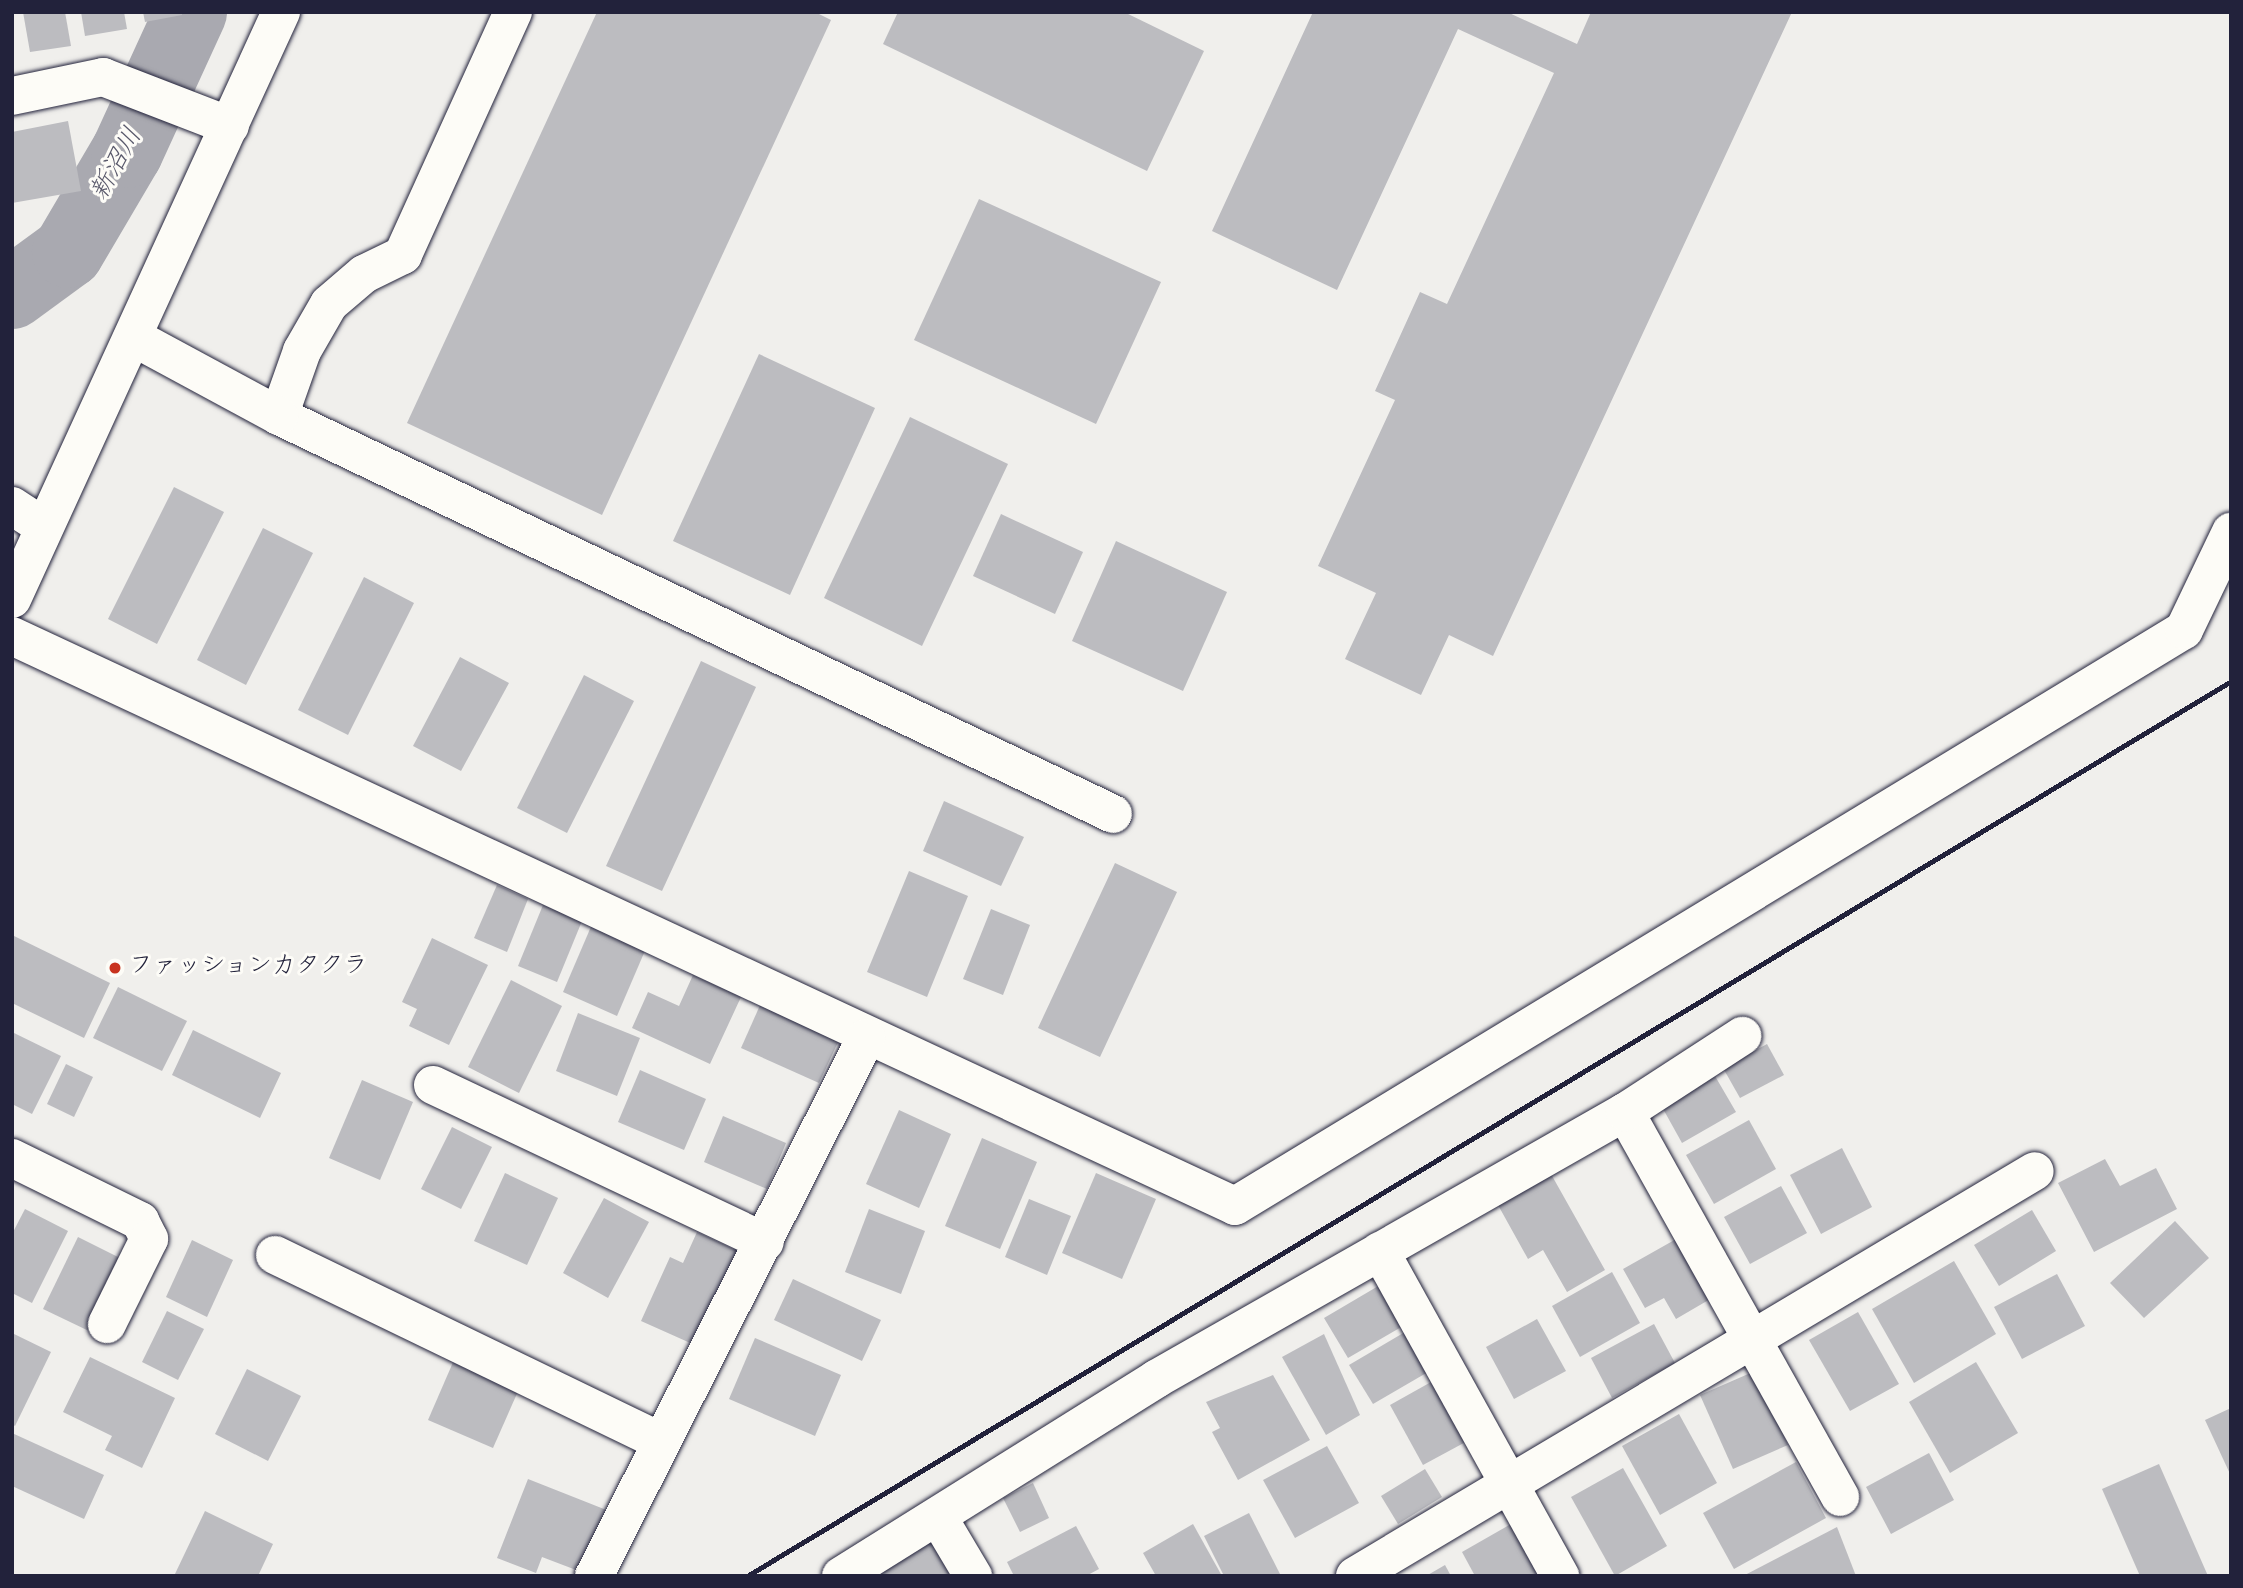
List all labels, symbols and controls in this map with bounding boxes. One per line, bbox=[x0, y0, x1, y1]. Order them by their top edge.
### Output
water label: 新沼川 bbox=[85, 123, 151, 207]
place label: ファッションカタクラ bbox=[129, 954, 369, 982]
marker: ファッションカタクラ bbox=[107, 960, 123, 976]

